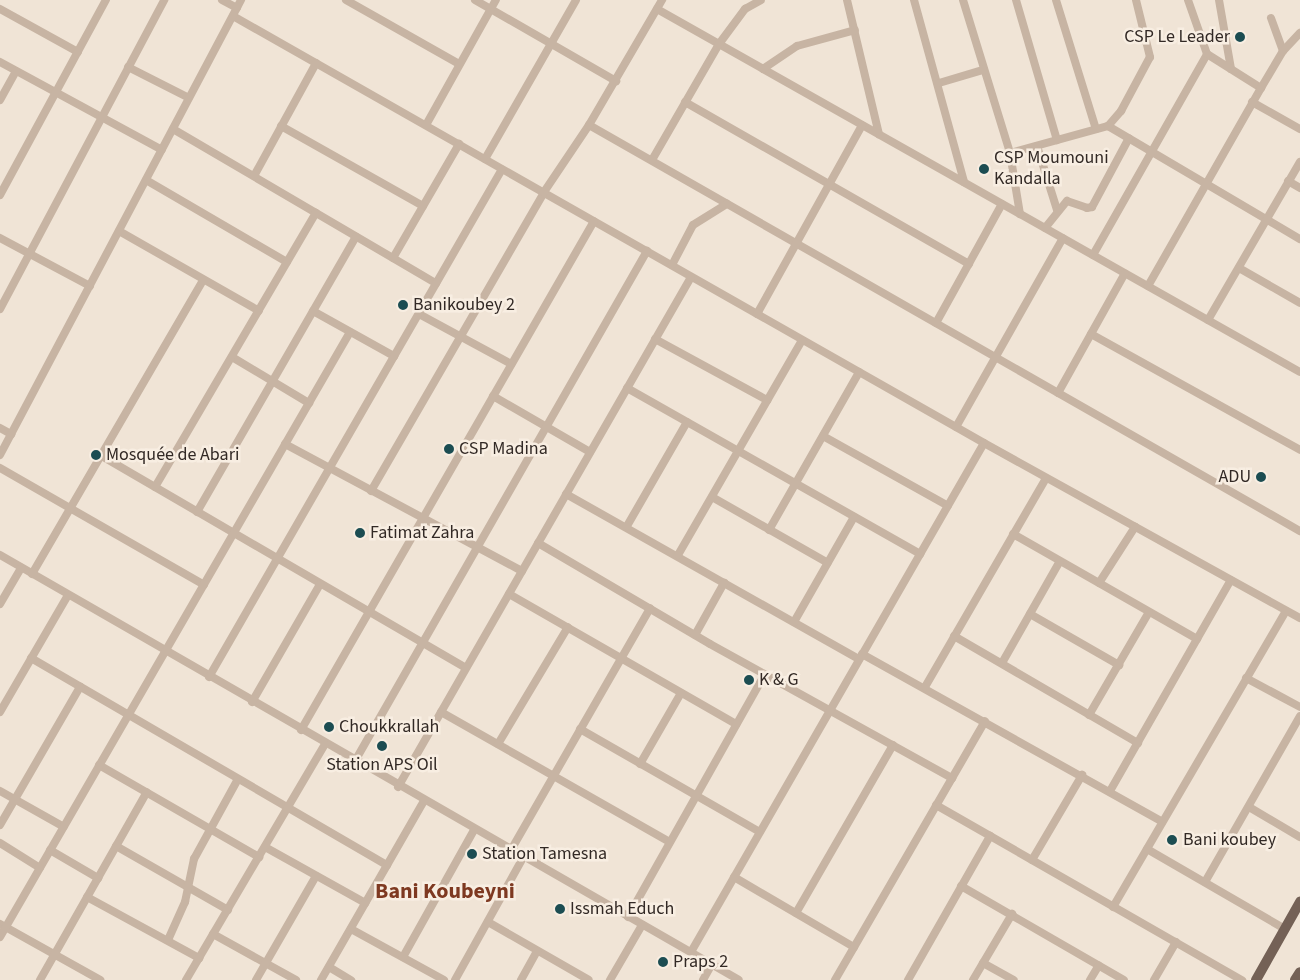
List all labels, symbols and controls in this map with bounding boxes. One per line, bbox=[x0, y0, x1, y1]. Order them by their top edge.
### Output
place label: CSP Le Leader bbox=[1124, 26, 1230, 48]
marker: CSP Le Leader bbox=[1234, 31, 1246, 43]
place label: CSP Moumouni Kandalla bbox=[994, 148, 1109, 190]
marker: CSP Moumouni Kandalla bbox=[978, 163, 990, 175]
place label: Banikoubey 2 bbox=[413, 294, 515, 316]
marker: Banikoubey 2 bbox=[397, 299, 409, 311]
place label: CSP Madina bbox=[459, 438, 548, 460]
marker: CSP Madina bbox=[443, 443, 455, 455]
place label: Mosquée de Abari bbox=[106, 444, 239, 466]
marker: Mosquée de Abari bbox=[90, 449, 102, 461]
place label: ADU bbox=[1219, 466, 1251, 488]
marker: ADU bbox=[1255, 471, 1267, 483]
place label: Fatimat Zahra bbox=[370, 522, 474, 544]
marker: Fatimat Zahra bbox=[354, 527, 366, 539]
place label: K & G bbox=[759, 669, 799, 691]
marker: K & G bbox=[743, 674, 755, 686]
place label: Choukkrallah bbox=[339, 716, 439, 738]
marker: Choukkrallah bbox=[323, 721, 335, 733]
marker: Station APS Oil bbox=[376, 740, 388, 752]
place label: Station APS Oil bbox=[326, 754, 438, 776]
place label: Bani koubey bbox=[1183, 829, 1276, 851]
marker: Bani koubey bbox=[1165, 833, 1179, 847]
place label: Station Tamesna bbox=[482, 843, 607, 865]
marker: Station Tamesna bbox=[466, 848, 478, 860]
district label: Bani Koubeyni bbox=[375, 879, 515, 905]
place label: Issmah Educh bbox=[570, 898, 674, 920]
marker: Issmah Educh bbox=[554, 903, 566, 915]
place label: Praps 2 bbox=[673, 951, 728, 973]
marker: Praps 2 bbox=[657, 956, 669, 968]

